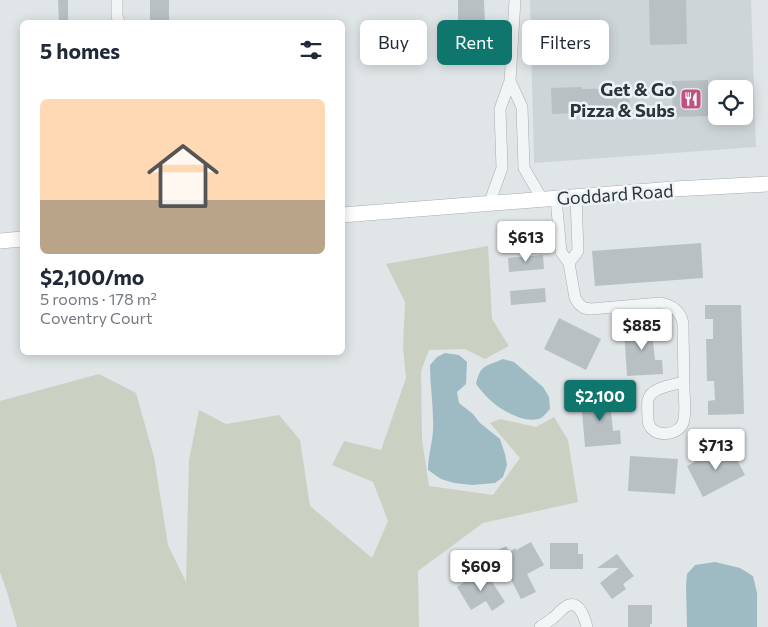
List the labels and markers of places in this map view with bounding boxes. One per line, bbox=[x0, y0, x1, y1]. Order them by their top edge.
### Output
place label: Get & Go Pizza & Subs bbox=[570, 78, 675, 121]
restaurant icon: Get & Go Pizza & Subs bbox=[679, 87, 703, 111]
pin: $613 bbox=[496, 220, 556, 263]
pin: $885 bbox=[612, 308, 672, 351]
pin: $2,100 bbox=[559, 380, 641, 422]
pin: $713 bbox=[686, 428, 746, 471]
pin: $609 bbox=[451, 550, 511, 592]

